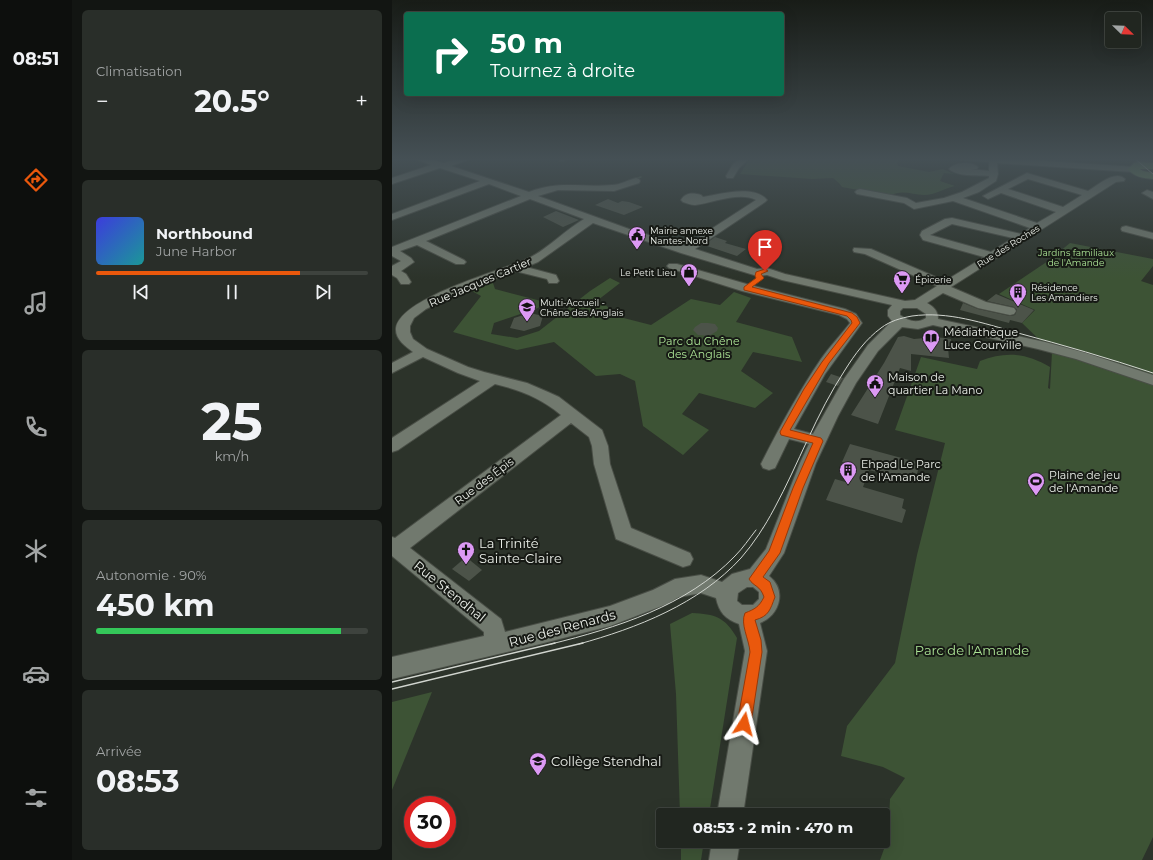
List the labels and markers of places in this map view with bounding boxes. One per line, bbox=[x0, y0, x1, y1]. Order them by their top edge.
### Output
public building icon: Mairie annexe Nantes-Nord bbox=[627, 225, 647, 250]
place label: Mairie annexe Nantes-Nord bbox=[650, 225, 714, 246]
pin bbox=[748, 230, 782, 271]
shop icon: Le Petit Lieu bbox=[679, 262, 699, 287]
place label: Le Petit Lieu bbox=[620, 267, 676, 278]
supermarket icon: Épicerie bbox=[892, 269, 912, 294]
place label: Épicerie bbox=[915, 274, 952, 285]
building icon: Résidence Les Amandiers bbox=[1008, 282, 1028, 307]
place label: Résidence Les Amandiers bbox=[1031, 282, 1098, 303]
school or university icon: Multi-Accueil - Chêne des Anglais bbox=[517, 297, 537, 322]
place label: Multi-Accueil - Chêne des Anglais bbox=[540, 297, 624, 318]
place label: Médiathèque Luce Courville bbox=[944, 325, 1022, 352]
library icon: Médiathèque Luce Courville bbox=[921, 328, 941, 353]
place label: Maison de quartier La Mano bbox=[888, 370, 983, 397]
public building icon: Maison de quartier La Mano bbox=[865, 373, 885, 398]
place label: Ehpad Le Parc de l'Amande bbox=[861, 457, 941, 484]
building icon: Ehpad Le Parc de l'Amande bbox=[838, 460, 858, 485]
place label: Plaine de jeu de l'Amande bbox=[1049, 468, 1120, 495]
sports icon: Plaine de jeu de l'Amande bbox=[1026, 471, 1046, 496]
place label: La Trinité Sainte-Claire bbox=[479, 535, 562, 566]
church icon: La Trinité Sainte-Claire bbox=[456, 540, 476, 565]
school or university icon: Collège Stendhal bbox=[528, 751, 548, 776]
place label: Collège Stendhal bbox=[551, 753, 662, 769]

